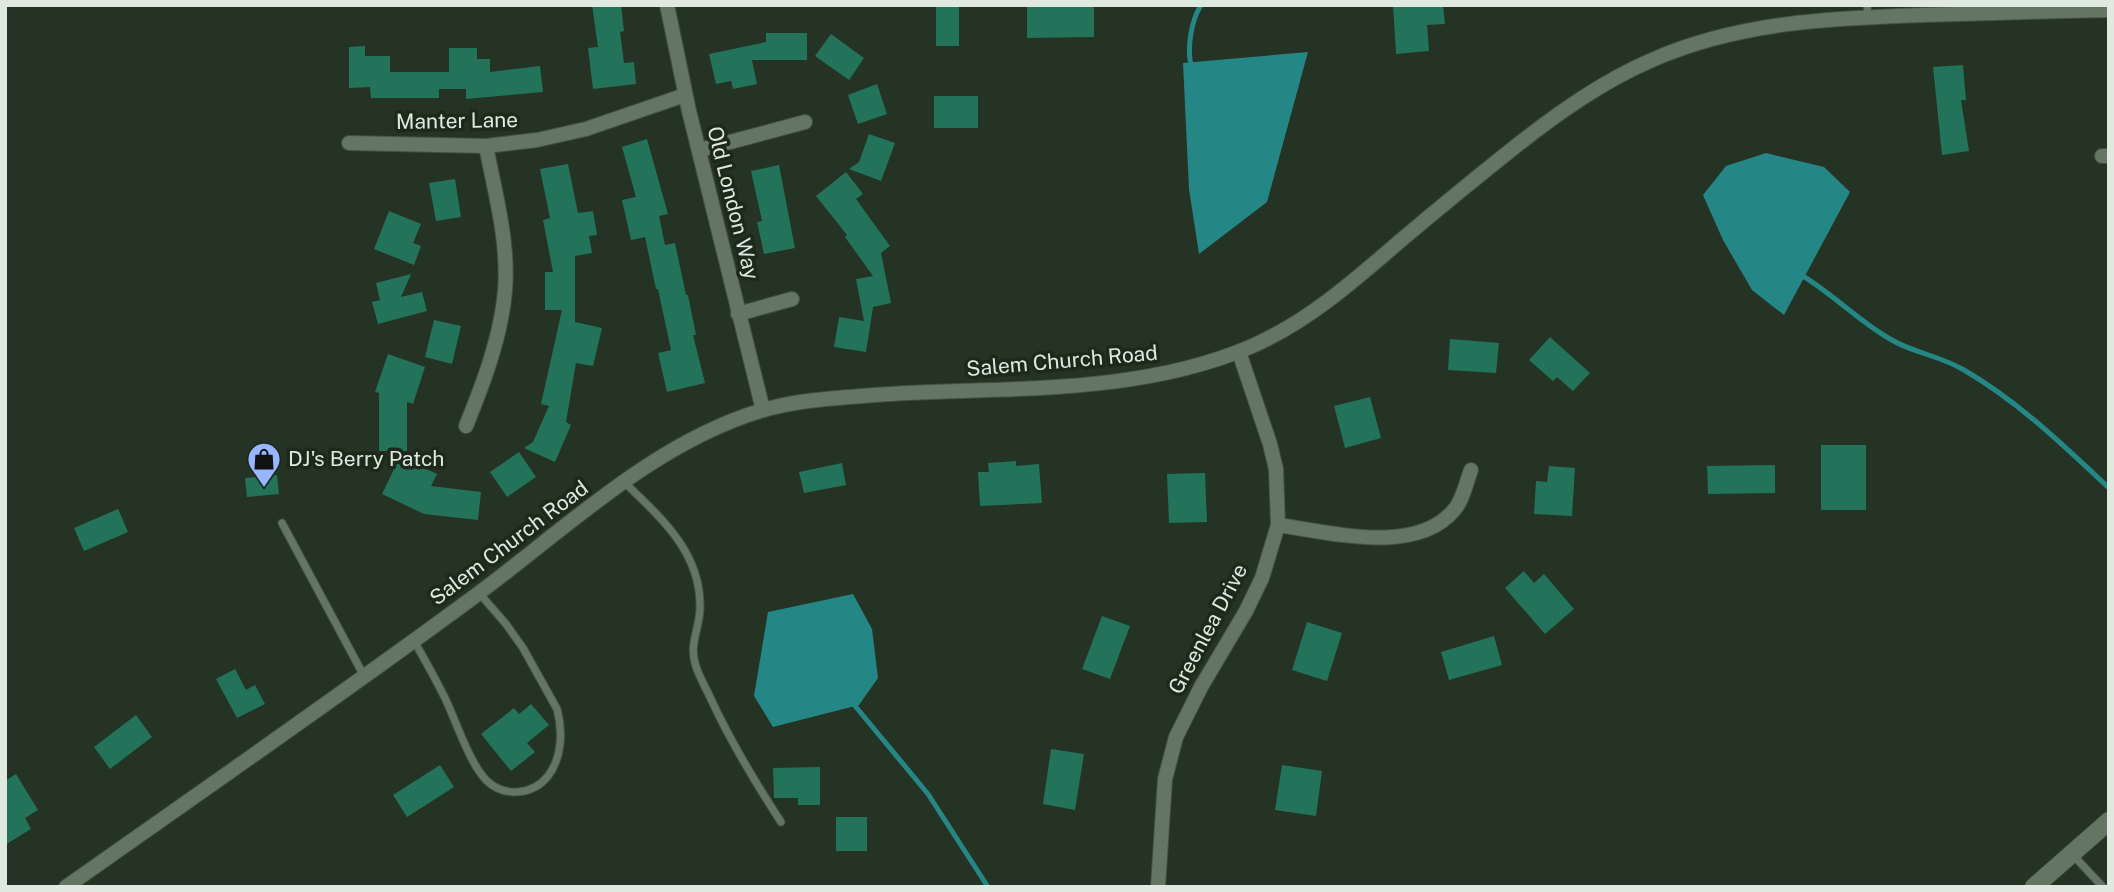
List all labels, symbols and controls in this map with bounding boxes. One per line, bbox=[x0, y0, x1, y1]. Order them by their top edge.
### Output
street label: Manter Lane bbox=[396, 107, 518, 134]
street label: Old London Way bbox=[702, 124, 765, 282]
street label: Salem Church Road bbox=[965, 340, 1159, 381]
shop icon: DJ's Berry Patch bbox=[245, 440, 283, 489]
place label: DJ's Berry Patch bbox=[288, 446, 444, 471]
street label: Salem Church Road bbox=[425, 475, 593, 610]
street label: Greenlea Drive bbox=[1163, 559, 1252, 698]

